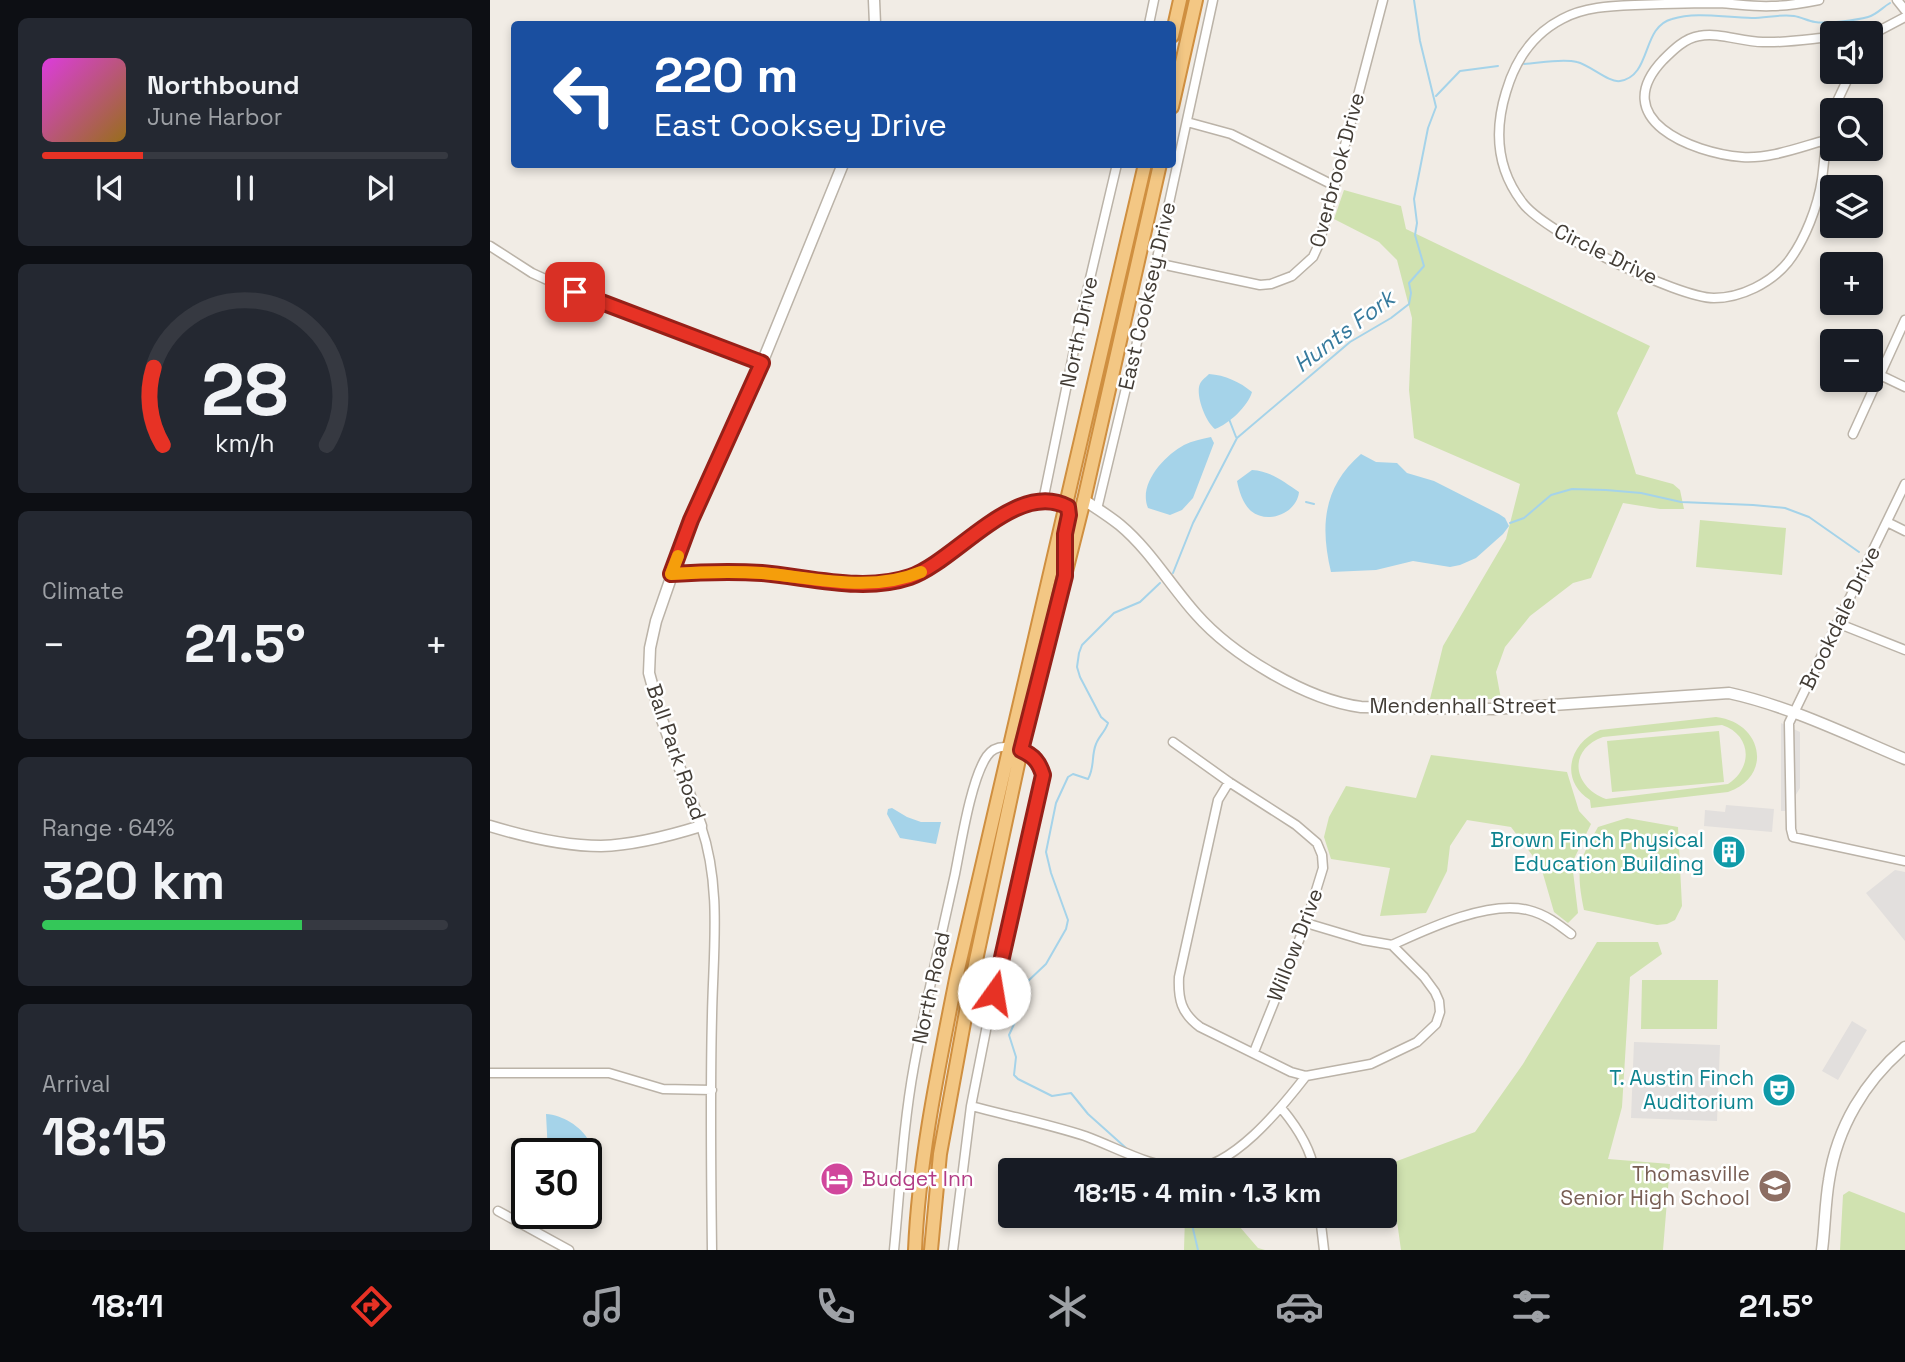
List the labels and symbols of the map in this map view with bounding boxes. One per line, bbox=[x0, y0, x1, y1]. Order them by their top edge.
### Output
street label: Overbrook Drive bbox=[1303, 89, 1370, 250]
street label: East Cooksey Drive bbox=[1112, 199, 1181, 393]
street label: Circle Drive bbox=[1550, 217, 1662, 290]
pin bbox=[545, 262, 605, 322]
street label: North Drive bbox=[1054, 274, 1103, 390]
water label: Hunts Fork bbox=[1287, 282, 1403, 379]
street label: Brookdale Drive bbox=[1793, 541, 1886, 694]
street label: Ball Park Road bbox=[641, 680, 712, 823]
street label: Mendenhall Street bbox=[1369, 692, 1557, 719]
place label: Brown Finch Physical Education Building bbox=[1490, 826, 1704, 877]
building icon: Brown Finch Physical Education Building bbox=[1710, 833, 1748, 871]
street label: Willow Drive bbox=[1261, 884, 1328, 1005]
street label: North Road bbox=[905, 929, 956, 1047]
position arrow bbox=[957, 956, 1031, 1030]
place label: T. Austin Finch Auditorium bbox=[1609, 1064, 1754, 1115]
theatre icon: T. Austin Finch Auditorium bbox=[1760, 1071, 1798, 1109]
speed limit sign: 30 bbox=[511, 1138, 602, 1229]
hotel icon: Budget Inn bbox=[818, 1160, 856, 1198]
place label: Thomasville Senior High School bbox=[1560, 1160, 1750, 1211]
place label: Budget Inn bbox=[862, 1165, 974, 1192]
school or university icon: Thomasville Senior High School bbox=[1756, 1167, 1794, 1205]

